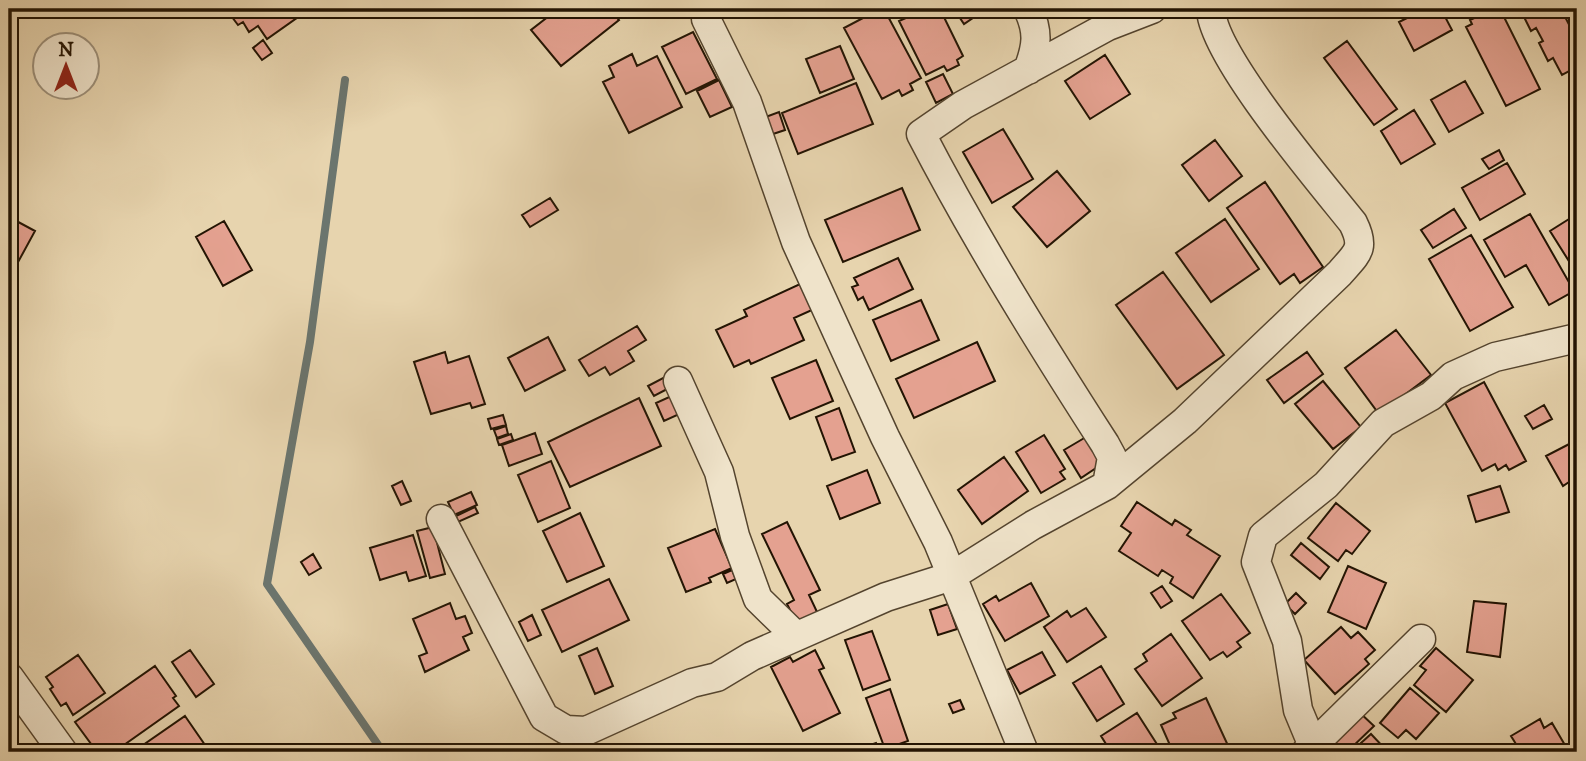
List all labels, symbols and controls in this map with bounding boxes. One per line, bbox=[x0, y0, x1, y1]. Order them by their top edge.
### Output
north arrow bbox=[32, 32, 102, 102]
text: N bbox=[58, 39, 74, 62]

